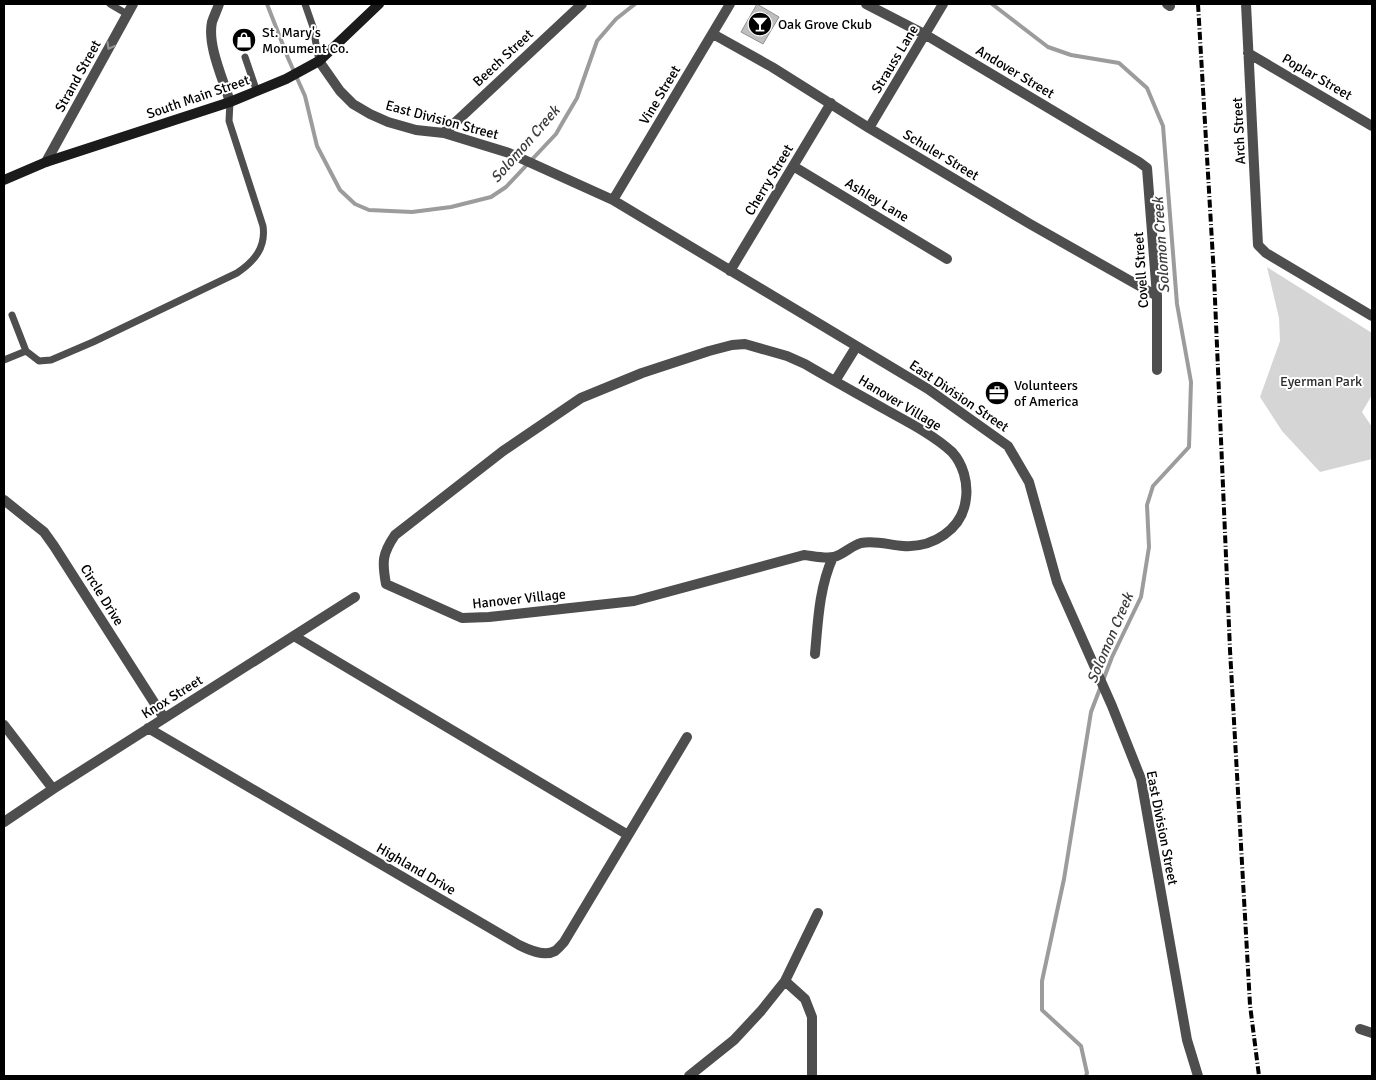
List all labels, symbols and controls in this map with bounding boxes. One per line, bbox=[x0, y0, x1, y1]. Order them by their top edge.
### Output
bar icon: Oak Grove Ckub bbox=[747, 11, 773, 37]
place label: Oak Grove Ckub bbox=[778, 16, 872, 33]
street label: Strauss Lane bbox=[868, 22, 922, 96]
place label: St. Mary's Monument Co. bbox=[262, 24, 349, 57]
street label: Beech Street bbox=[469, 26, 537, 90]
shop icon: St. Mary's Monument Co. bbox=[231, 27, 257, 53]
street label: Strand Street bbox=[51, 37, 105, 115]
one-way arrow bbox=[106, 41, 116, 50]
street label: Andover Street bbox=[973, 42, 1057, 102]
street label: Poplar Street bbox=[1279, 50, 1355, 104]
street label: Vine Street bbox=[636, 62, 684, 128]
street label: South Main Street bbox=[144, 71, 252, 123]
street label: East Division Street bbox=[384, 97, 500, 143]
street label: Arch Street bbox=[1229, 97, 1249, 165]
water label: Solomon Creek bbox=[487, 101, 564, 186]
street label: Schuler Street bbox=[900, 126, 982, 184]
street label: Cherry Street bbox=[741, 141, 797, 219]
street label: Ashley Lane bbox=[842, 174, 912, 226]
water label: Solomon Creek bbox=[1149, 195, 1173, 294]
street label: Covell Street bbox=[1130, 231, 1152, 309]
street label: East Division Street bbox=[906, 356, 1012, 436]
street label: Hanover Village bbox=[855, 371, 945, 435]
park label: Eyerman Park bbox=[1280, 373, 1362, 390]
place label: Volunteers of America bbox=[1014, 377, 1079, 410]
office icon: Volunteers of America bbox=[984, 380, 1010, 406]
street label: Circle Drive bbox=[76, 561, 128, 629]
street label: Hanover Village bbox=[471, 586, 567, 612]
water label: Solomon Creek bbox=[1083, 589, 1138, 686]
street label: Knox Street bbox=[138, 671, 206, 722]
street label: East Division Street bbox=[1143, 769, 1181, 887]
street label: Highland Drive bbox=[373, 839, 459, 899]

